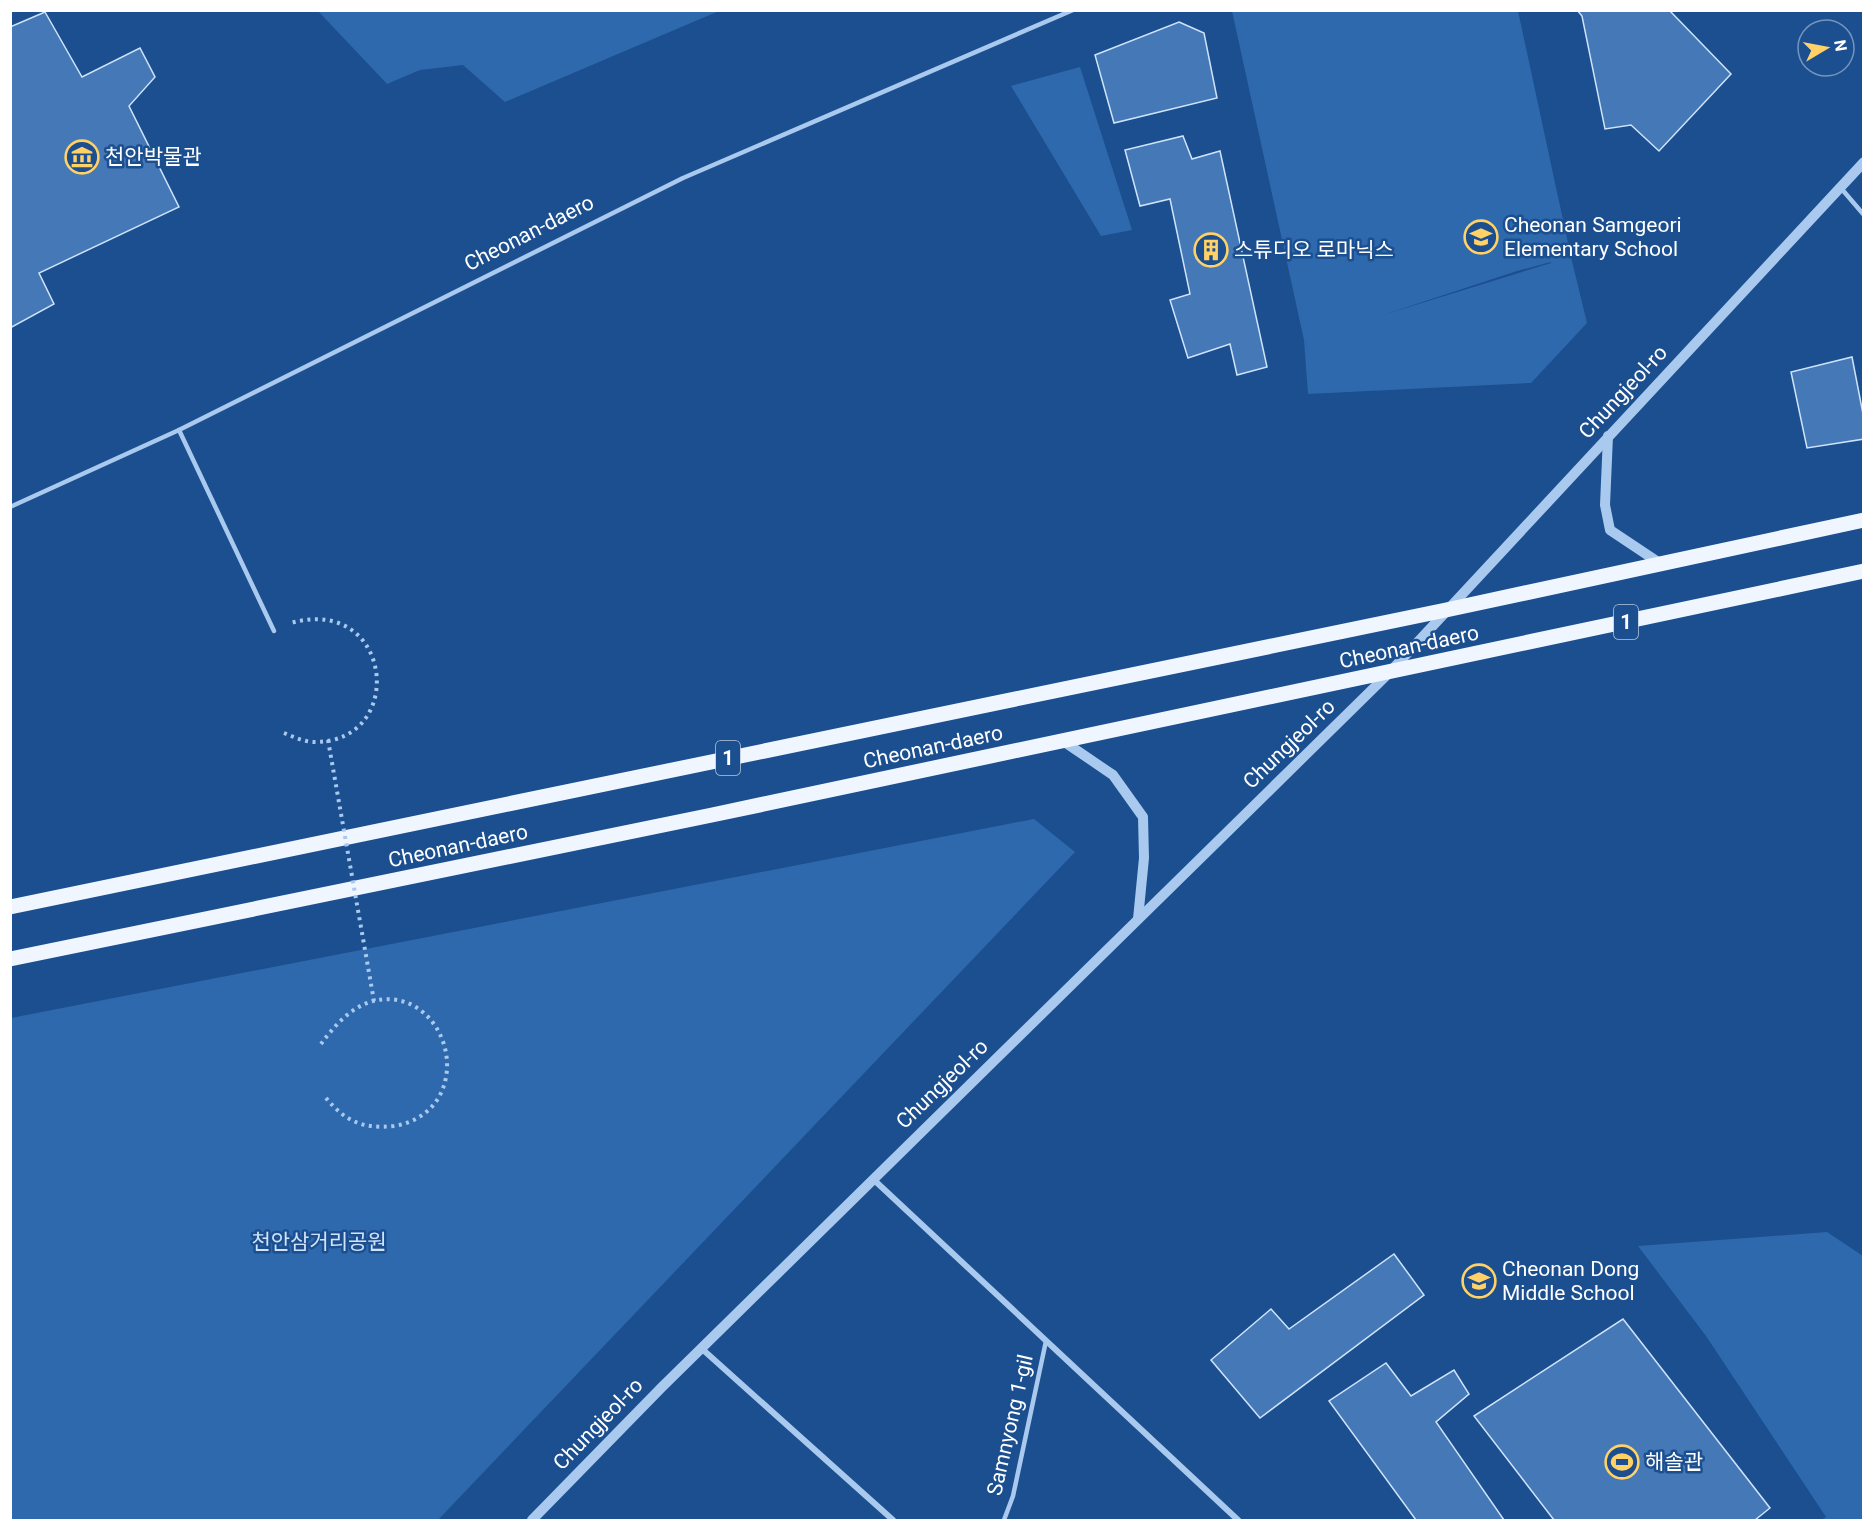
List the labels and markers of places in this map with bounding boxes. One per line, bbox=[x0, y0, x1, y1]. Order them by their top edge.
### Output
museum icon: 천안박물관 bbox=[64, 139, 100, 175]
place label: 천안박물관 bbox=[105, 145, 202, 169]
place label: Cheonan Samgeori Elementary School bbox=[1504, 213, 1682, 261]
school or university icon: Cheonan Samgeori Elementary School bbox=[1463, 219, 1499, 255]
building icon: 스튜디오 로마닉스 bbox=[1193, 232, 1229, 268]
place label: 스튜디오 로마닉스 bbox=[1234, 238, 1394, 262]
place label: Cheonan Dong Middle School bbox=[1502, 1257, 1639, 1305]
school or university icon: Cheonan Dong Middle School bbox=[1461, 1263, 1497, 1299]
sports icon: 해솔관 bbox=[1604, 1444, 1640, 1480]
place label: 해솔관 bbox=[1645, 1450, 1703, 1474]

